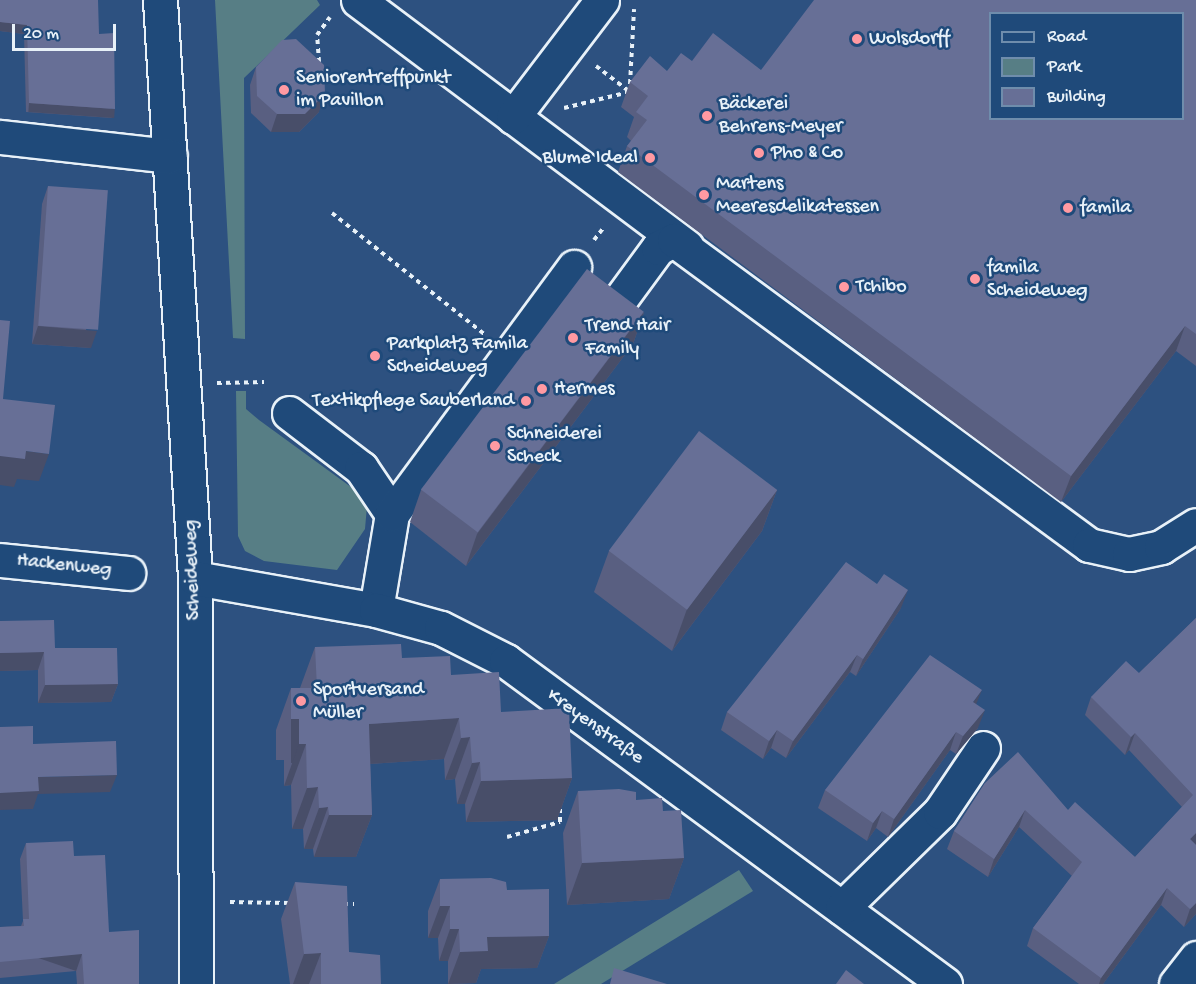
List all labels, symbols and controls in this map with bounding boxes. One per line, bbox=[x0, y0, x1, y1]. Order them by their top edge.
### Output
scale bar bbox=[15, 12, 118, 50]
legend bbox=[989, 12, 1184, 120]
text: 20 m bbox=[23, 24, 59, 45]
place label: Wolsdorff bbox=[869, 27, 950, 51]
text: Road bbox=[1047, 27, 1086, 48]
marker: Wolsdorff bbox=[850, 32, 864, 46]
text: Park bbox=[1047, 57, 1081, 78]
place label: Seniorentreffpunkt im Pavillon bbox=[296, 66, 450, 113]
marker: Seniorentreffpunkt im Pavillon bbox=[277, 83, 291, 97]
text: Building bbox=[1047, 87, 1106, 108]
place label: Bäckerei Behrens-Meyer bbox=[719, 92, 842, 139]
marker: Bäckerei Behrens-Meyer bbox=[700, 109, 714, 123]
place label: Pho & Co bbox=[771, 141, 843, 165]
place label: Blume Ideal bbox=[542, 146, 638, 170]
marker: Pho & Co bbox=[752, 146, 766, 160]
marker: Blume Ideal bbox=[643, 151, 657, 165]
place label: Martens Meeresdelikatessen bbox=[716, 172, 879, 219]
marker: Martens Meeresdelikatessen bbox=[697, 188, 711, 202]
place label: famila bbox=[1080, 196, 1131, 220]
marker: famila bbox=[1061, 201, 1075, 215]
place label: famila Scheideweg bbox=[987, 256, 1088, 303]
marker: famila Scheideweg bbox=[968, 272, 982, 286]
place label: Tchibo bbox=[856, 275, 907, 299]
marker: Tchibo bbox=[837, 280, 851, 294]
place label: Trend Hair Family bbox=[585, 314, 670, 361]
marker: Trend Hair Family bbox=[566, 331, 580, 345]
place label: Parkplatz Famila Scheideweg bbox=[387, 332, 528, 379]
marker: Parkplatz Famila Scheideweg bbox=[368, 349, 382, 363]
place label: Hermes bbox=[554, 377, 615, 401]
marker: Hermes bbox=[535, 382, 549, 396]
place label: Textikpflege Sauberland bbox=[312, 389, 514, 413]
marker: Textikpflege Sauberland bbox=[519, 394, 533, 408]
place label: Schneiderei Scheck bbox=[507, 422, 602, 469]
marker: Schneiderei Scheck bbox=[488, 439, 502, 453]
street label: Scheideweg bbox=[179, 519, 207, 621]
street label: Hackenweg bbox=[15, 549, 113, 583]
place label: Sportversand Müller bbox=[313, 678, 424, 725]
street label: Kreyenstraße bbox=[542, 684, 648, 770]
marker: Sportversand Müller bbox=[294, 694, 308, 708]

